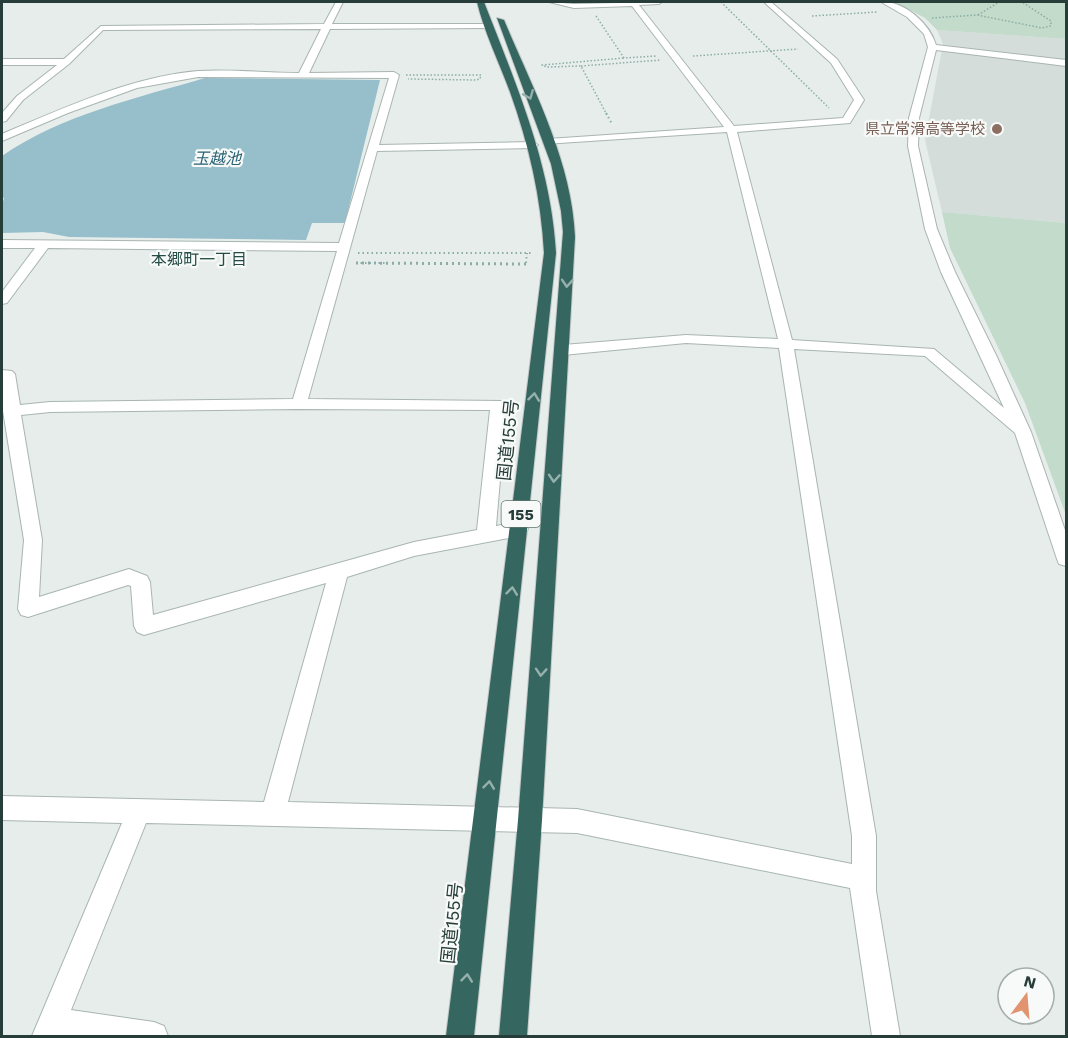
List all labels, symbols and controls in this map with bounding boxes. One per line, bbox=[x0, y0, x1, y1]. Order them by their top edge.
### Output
one-way arrow bbox=[522, 89, 535, 100]
place label: 県立常滑高等学校 bbox=[865, 120, 985, 138]
marker: 県立常滑高等学校 bbox=[990, 122, 1004, 136]
water label: 玉越池 bbox=[193, 149, 243, 168]
district label: 本郷町一丁目 bbox=[151, 250, 247, 269]
one-way arrow bbox=[561, 279, 574, 288]
one-way arrow bbox=[527, 393, 540, 402]
street label: 国道155号 bbox=[493, 398, 522, 482]
one-way arrow bbox=[548, 473, 561, 482]
road number: 155 bbox=[502, 501, 540, 527]
one-way arrow bbox=[505, 586, 518, 596]
one-way arrow bbox=[534, 668, 547, 677]
one-way arrow bbox=[483, 780, 495, 789]
street label: 国道155号 bbox=[437, 881, 466, 965]
north arrow bbox=[996, 966, 1056, 1026]
text: N bbox=[1022, 971, 1038, 993]
one-way arrow bbox=[460, 974, 473, 983]

